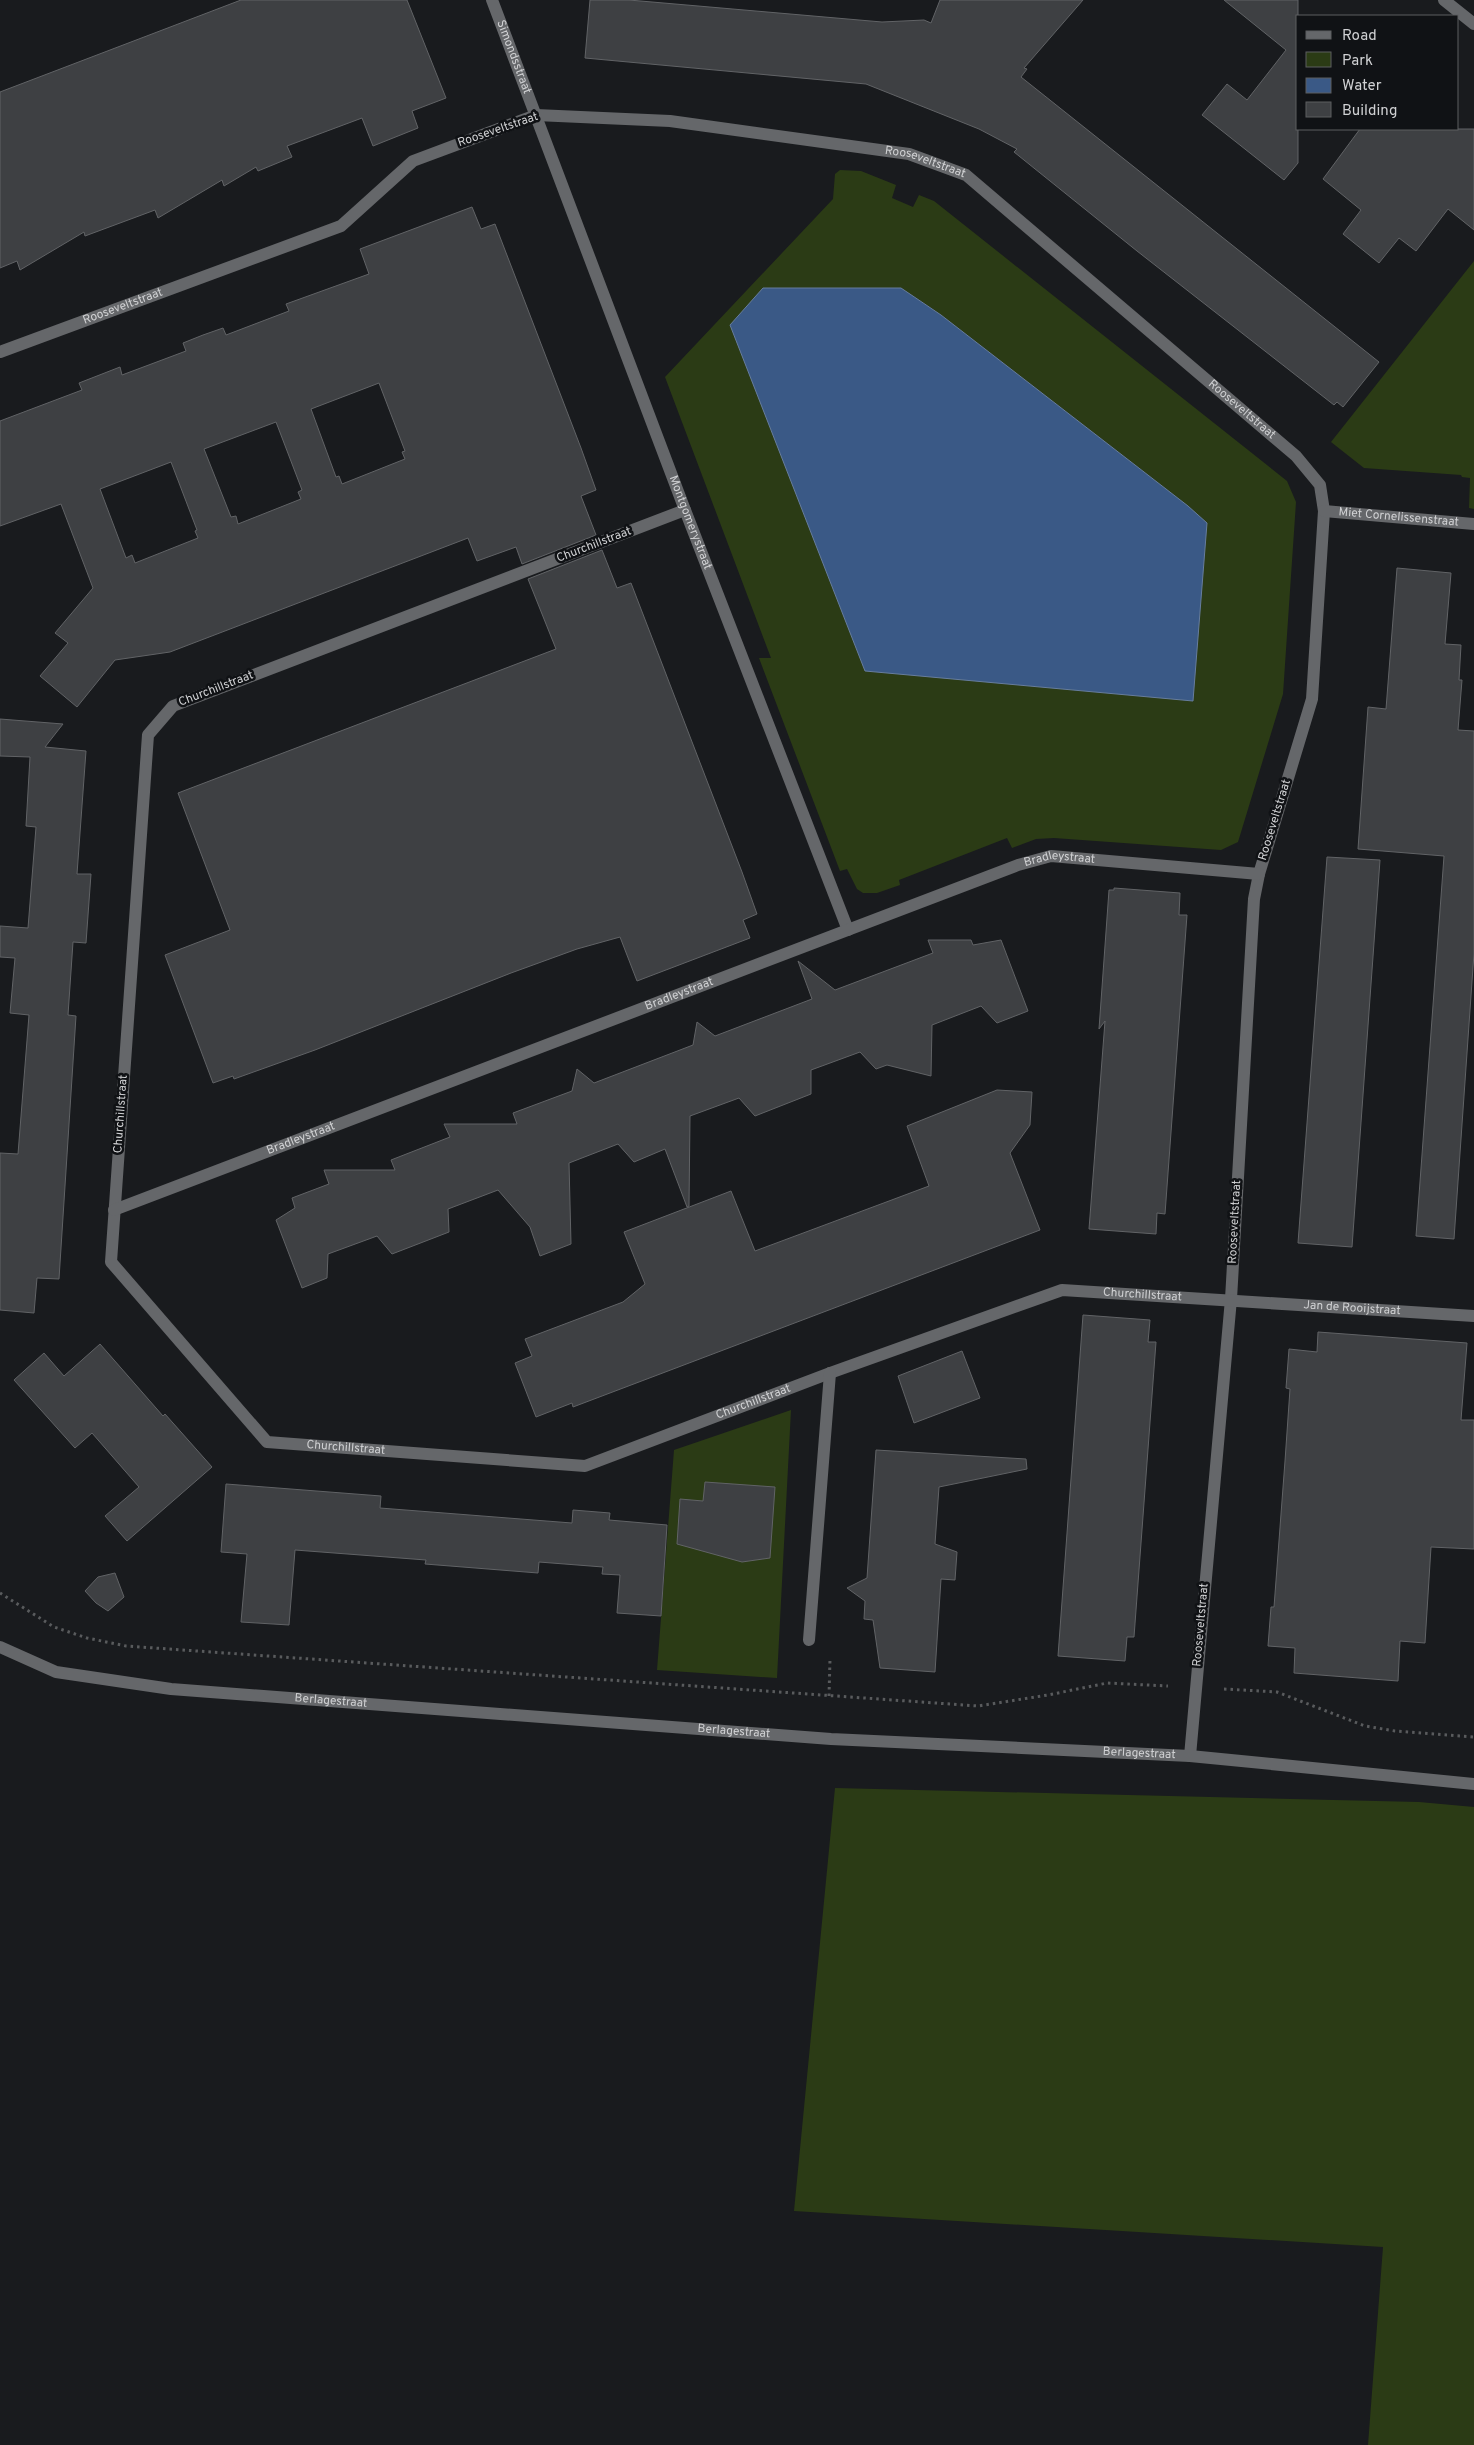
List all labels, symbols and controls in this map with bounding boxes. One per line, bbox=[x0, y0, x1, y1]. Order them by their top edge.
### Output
legend bbox=[1296, 15, 1459, 130]
street label: Simondsstraat bbox=[492, 18, 535, 96]
text: Road bbox=[1342, 27, 1377, 46]
text: Park bbox=[1342, 52, 1373, 71]
text: Water bbox=[1342, 77, 1382, 96]
text: Building bbox=[1342, 102, 1397, 121]
street label: Rooseveltstraat bbox=[456, 109, 540, 151]
street label: Rooseveltstraat bbox=[884, 143, 968, 182]
street label: Rooseveltstraat bbox=[81, 285, 165, 329]
street label: Rooseveltstraat bbox=[1204, 376, 1279, 443]
street label: Montgomerystraat bbox=[665, 473, 715, 572]
street label: Miet Cornelissenstraat bbox=[1338, 504, 1460, 531]
street label: Churchillstraat bbox=[554, 523, 634, 567]
street label: Churchillstraat bbox=[176, 667, 256, 711]
street label: Rooseveltstraat bbox=[1255, 777, 1295, 863]
street label: Bradleystraat bbox=[1022, 848, 1096, 871]
street label: Bradleystraat bbox=[643, 974, 716, 1015]
street label: Churchillstraat bbox=[110, 1074, 132, 1154]
street label: Bradleystraat bbox=[264, 1118, 337, 1159]
street label: Rooseveltstraat bbox=[1225, 1180, 1245, 1264]
street label: Churchillstraat bbox=[1103, 1285, 1182, 1306]
street label: Jan de Rooijstraat bbox=[1303, 1297, 1401, 1319]
street label: Churchillstraat bbox=[714, 1381, 793, 1424]
street label: Churchillstraat bbox=[306, 1437, 386, 1459]
street label: Rooseveltstraat bbox=[1189, 1582, 1213, 1668]
street label: Berlagestraat bbox=[294, 1690, 368, 1712]
street label: Berlagestraat bbox=[697, 1721, 771, 1742]
street label: Berlagestraat bbox=[1102, 1744, 1176, 1763]

